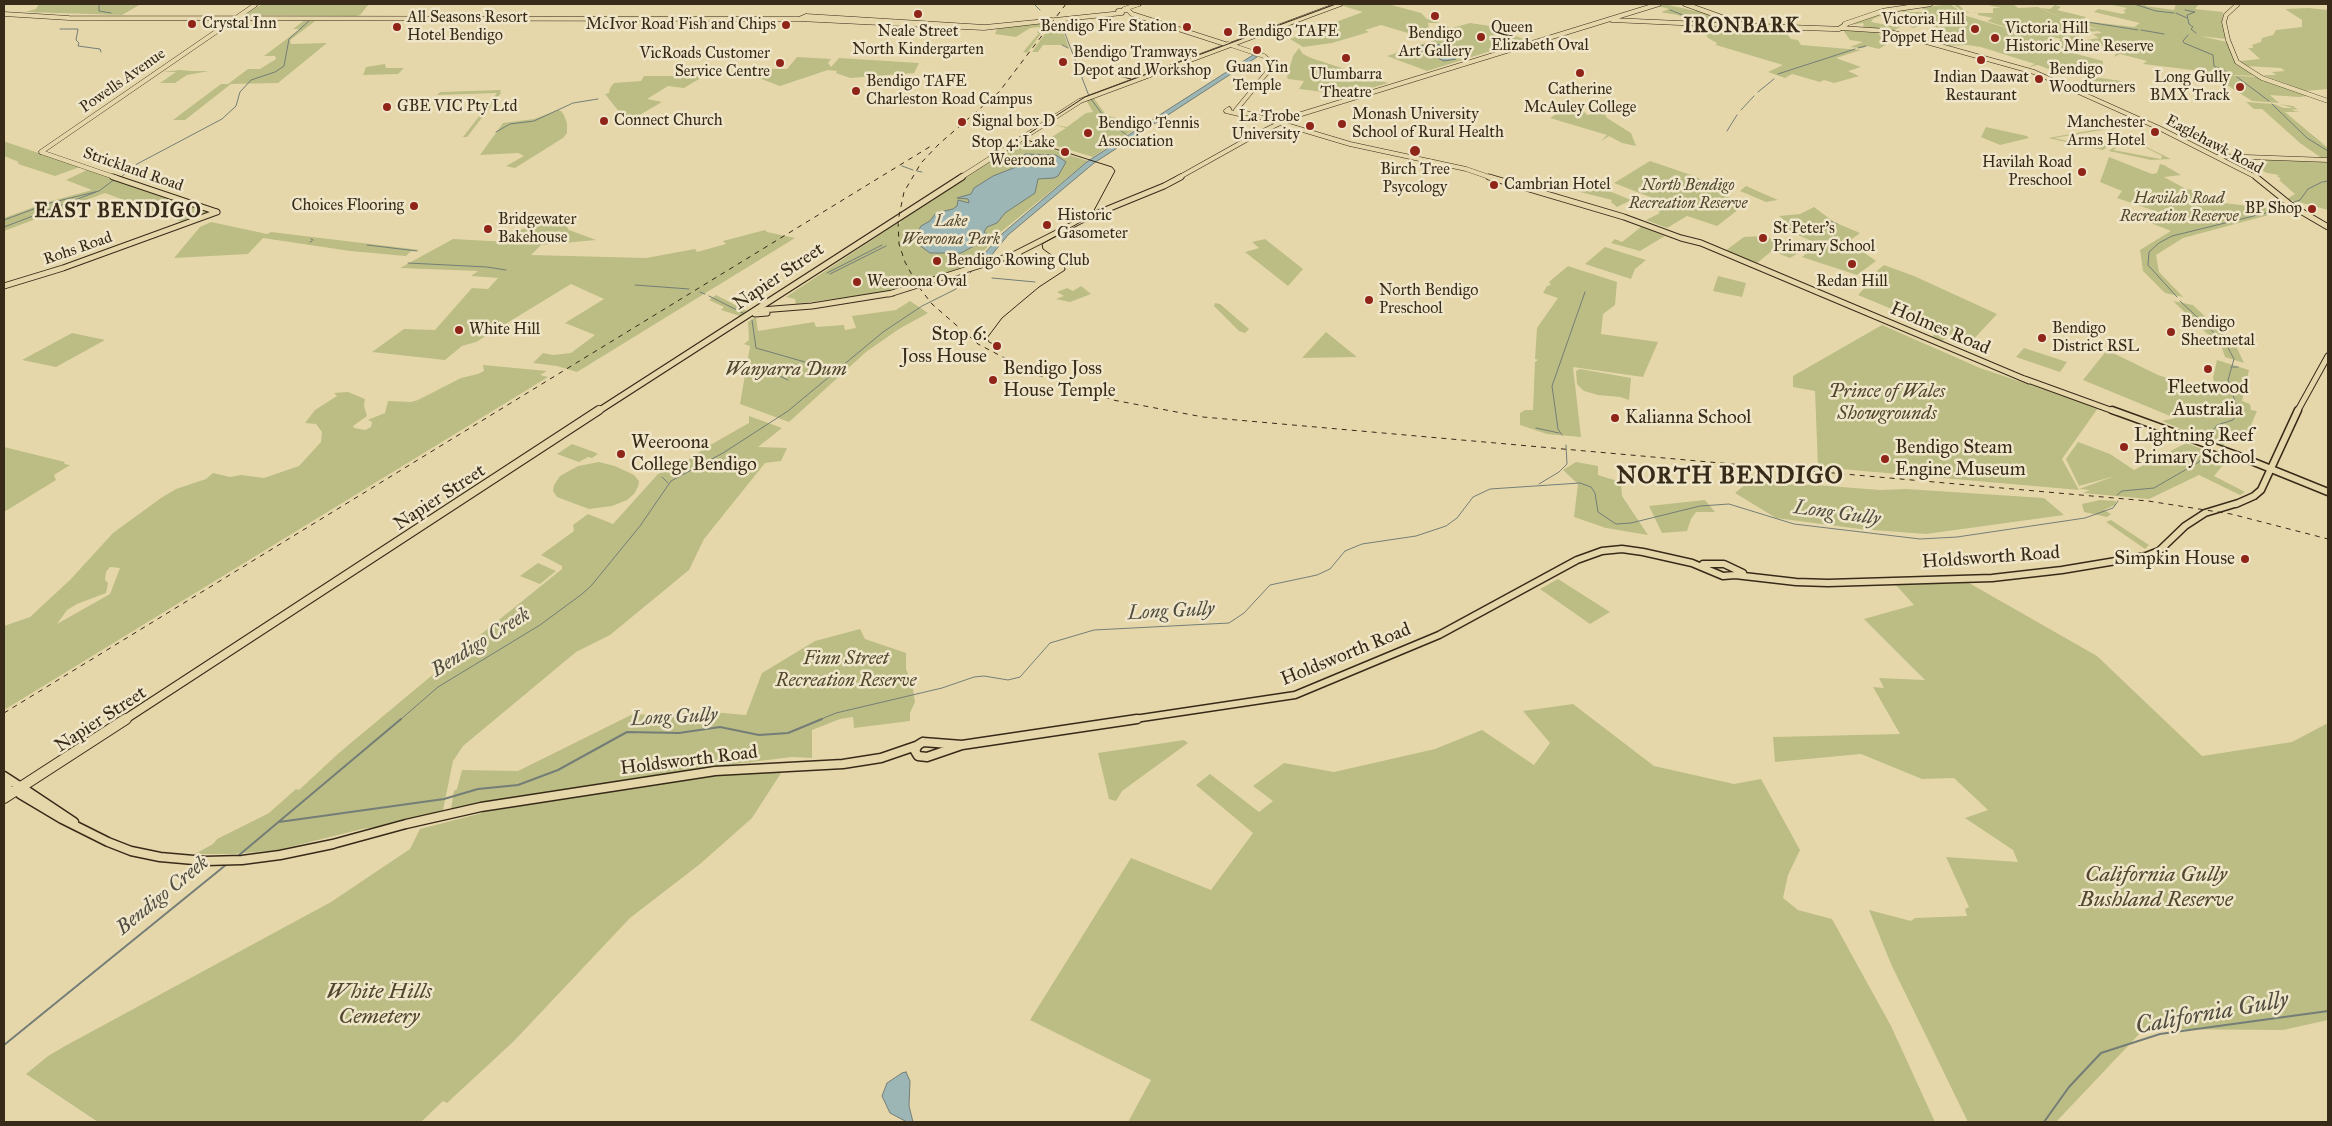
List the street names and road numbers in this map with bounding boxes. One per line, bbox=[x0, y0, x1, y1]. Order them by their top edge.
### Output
street label: Powells Avenue bbox=[77, 44, 169, 118]
street label: Eaglehawk Road bbox=[2162, 111, 2266, 179]
street label: Strickland Road bbox=[80, 144, 186, 196]
street label: Rohs Road bbox=[41, 228, 115, 270]
street label: Napier Street bbox=[729, 238, 829, 316]
street label: Holmes Road bbox=[1887, 298, 1993, 360]
street label: Napier Street bbox=[390, 460, 490, 536]
street label: Holdsworth Road bbox=[1921, 542, 2061, 574]
street label: Holdsworth Road bbox=[1278, 619, 1414, 691]
street label: Napier Street bbox=[51, 682, 151, 758]
street label: Holdsworth Road bbox=[619, 741, 759, 781]

